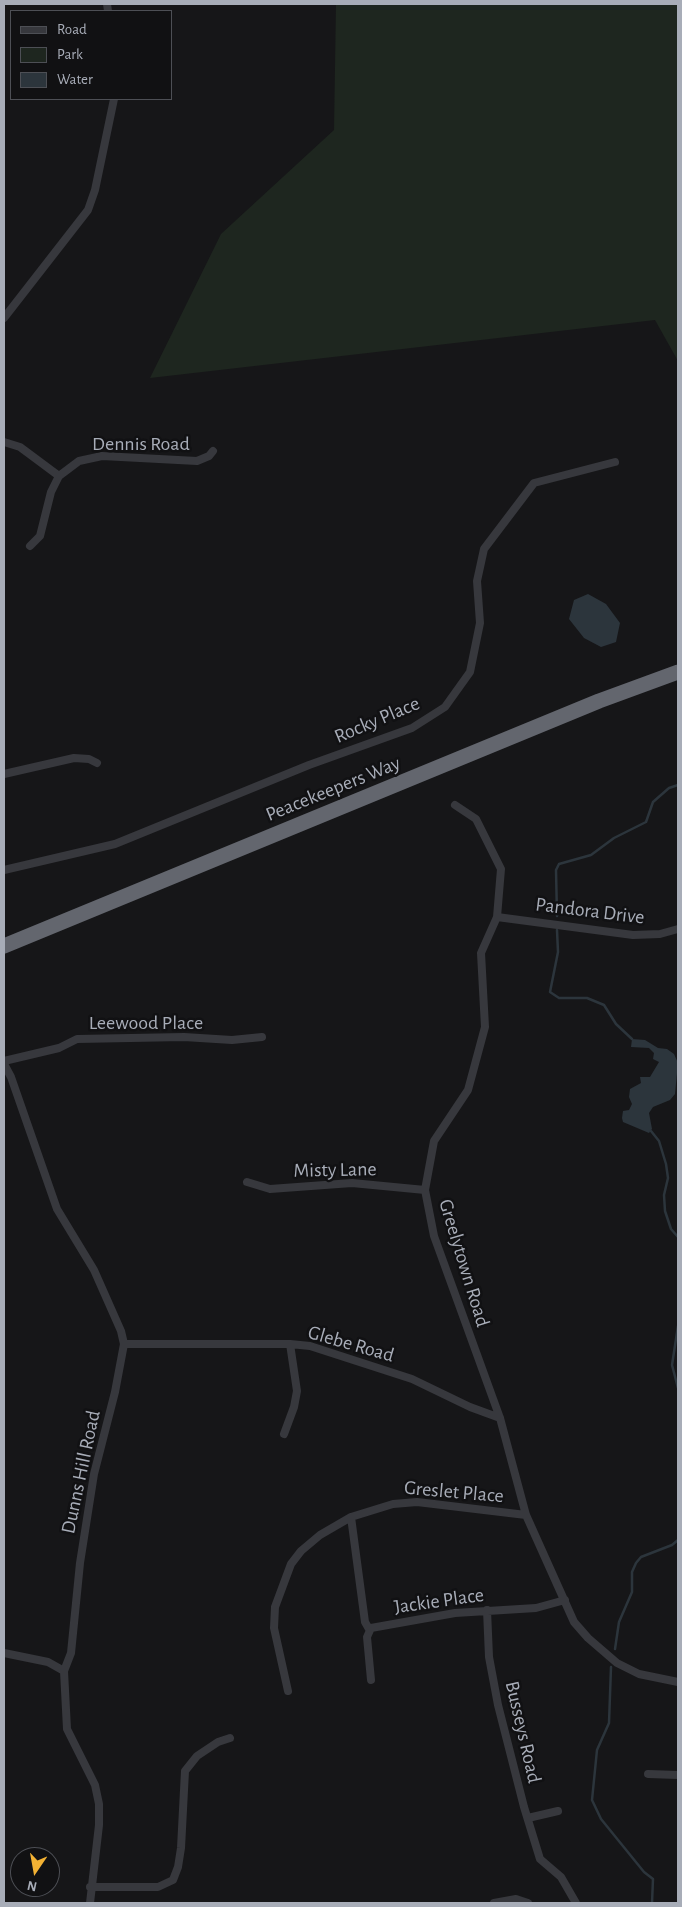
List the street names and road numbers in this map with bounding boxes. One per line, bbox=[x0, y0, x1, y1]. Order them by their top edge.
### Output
street label: Dennis Road bbox=[92, 432, 190, 456]
street label: Rocky Place bbox=[331, 691, 423, 749]
street label: Peacekeepers Way bbox=[262, 751, 404, 827]
street label: Pandora Drive bbox=[534, 892, 646, 930]
street label: Leewood Place bbox=[89, 1011, 203, 1035]
street label: Misty Lane bbox=[293, 1157, 377, 1183]
street label: Greelytown Road bbox=[433, 1196, 495, 1330]
street label: Glebe Road bbox=[305, 1320, 397, 1368]
street label: Dunns Hill Road bbox=[56, 1408, 106, 1536]
street label: Greslet Place bbox=[403, 1476, 505, 1508]
street label: Jackie Place bbox=[392, 1583, 486, 1619]
street label: Busseys Road bbox=[500, 1679, 546, 1785]

